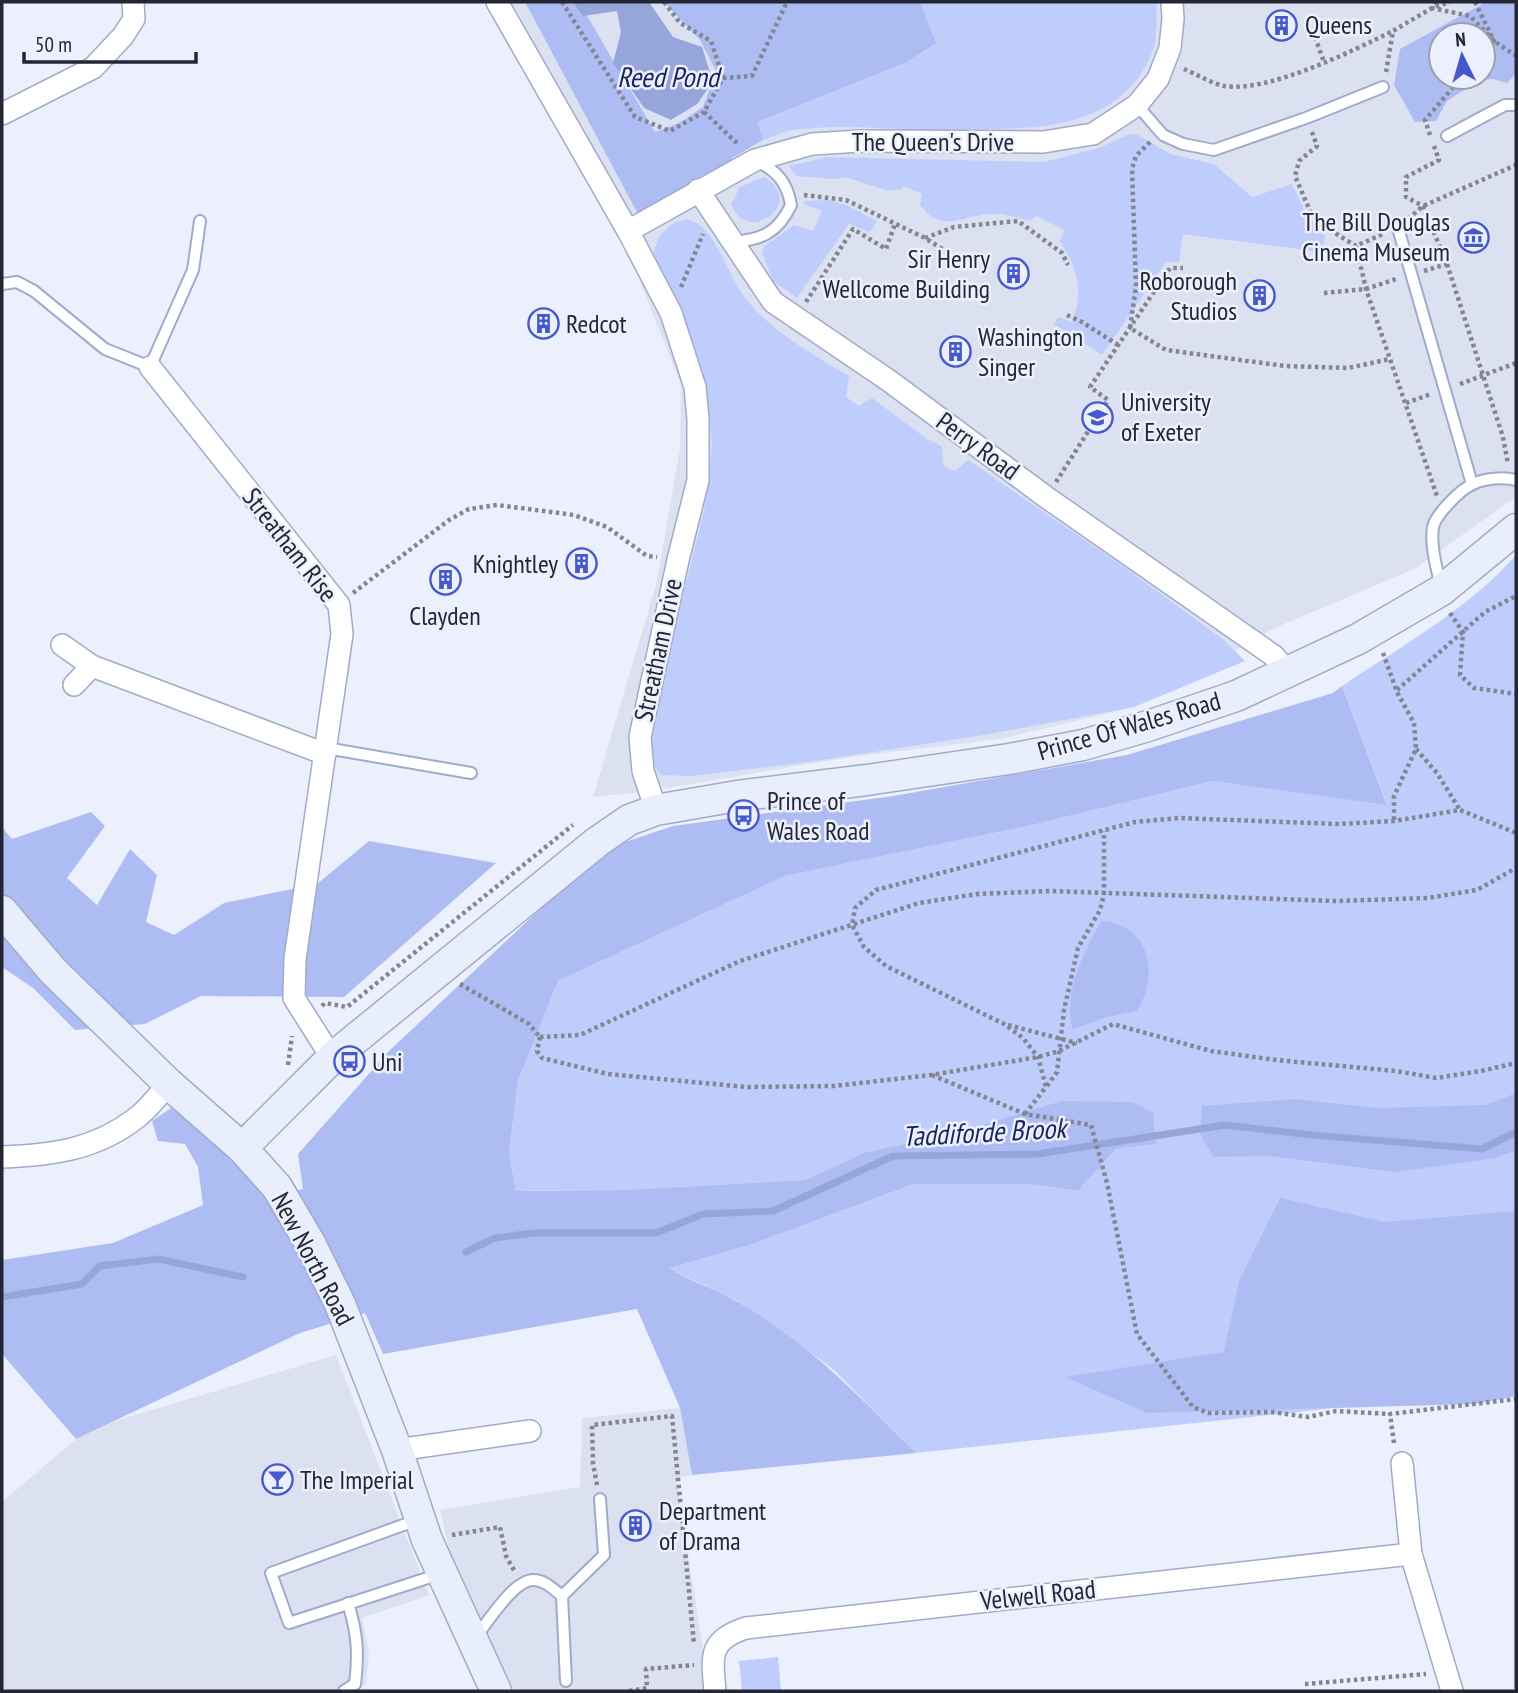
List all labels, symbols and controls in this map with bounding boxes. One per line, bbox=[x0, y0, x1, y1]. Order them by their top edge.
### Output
building icon: Queens bbox=[1265, 8, 1299, 42]
place label: Queens bbox=[1305, 8, 1372, 41]
scale bar bbox=[24, 21, 196, 65]
north arrow bbox=[1427, 21, 1497, 91]
text: N bbox=[1454, 27, 1467, 51]
text: 50 m bbox=[35, 31, 72, 58]
water label: Reed Pond bbox=[617, 58, 723, 95]
street label: The Queen's Drive bbox=[852, 125, 1014, 158]
place label: The Bill Douglas Cinema Museum bbox=[1302, 205, 1450, 268]
museum icon: The Bill Douglas Cinema Museum bbox=[1456, 220, 1490, 254]
place label: Sir Henry Wellcome Building bbox=[823, 242, 990, 305]
building icon: Sir Henry Wellcome Building bbox=[996, 257, 1030, 291]
place label: Roborough Studios bbox=[1139, 264, 1237, 327]
building icon: Roborough Studios bbox=[1243, 279, 1277, 313]
building icon: Redcot bbox=[526, 307, 560, 341]
place label: Redcot bbox=[566, 307, 627, 340]
place label: Washington Singer bbox=[978, 320, 1083, 383]
building icon: Washington Singer bbox=[938, 335, 972, 369]
place label: University of Exeter bbox=[1121, 385, 1211, 448]
school or university icon: University of Exeter bbox=[1081, 400, 1115, 434]
street label: Perry Road bbox=[930, 404, 1026, 487]
street label: Streatham Rise bbox=[236, 481, 345, 608]
place label: Knightley bbox=[473, 547, 558, 580]
building icon: Knightley bbox=[564, 547, 598, 581]
building icon: Clayden bbox=[428, 563, 462, 597]
street label: Streatham Drive bbox=[626, 575, 689, 724]
place label: Clayden bbox=[409, 599, 481, 632]
street label: Prince Of Wales Road bbox=[1034, 684, 1224, 767]
place label: Prince of Wales Road bbox=[767, 784, 869, 847]
bus stop icon: Prince of Wales Road bbox=[727, 799, 761, 833]
bus stop icon: Uni bbox=[332, 1045, 366, 1079]
place label: Uni bbox=[372, 1045, 403, 1078]
water label: Taddiforde Brook bbox=[901, 1109, 1070, 1154]
street label: New North Road bbox=[265, 1186, 362, 1331]
bar icon: The Imperial bbox=[260, 1463, 294, 1497]
place label: The Imperial bbox=[300, 1463, 414, 1496]
place label: Department of Drama bbox=[659, 1494, 766, 1557]
building icon: Department of Drama bbox=[619, 1509, 653, 1543]
street label: Velwell Road bbox=[978, 1572, 1097, 1617]

